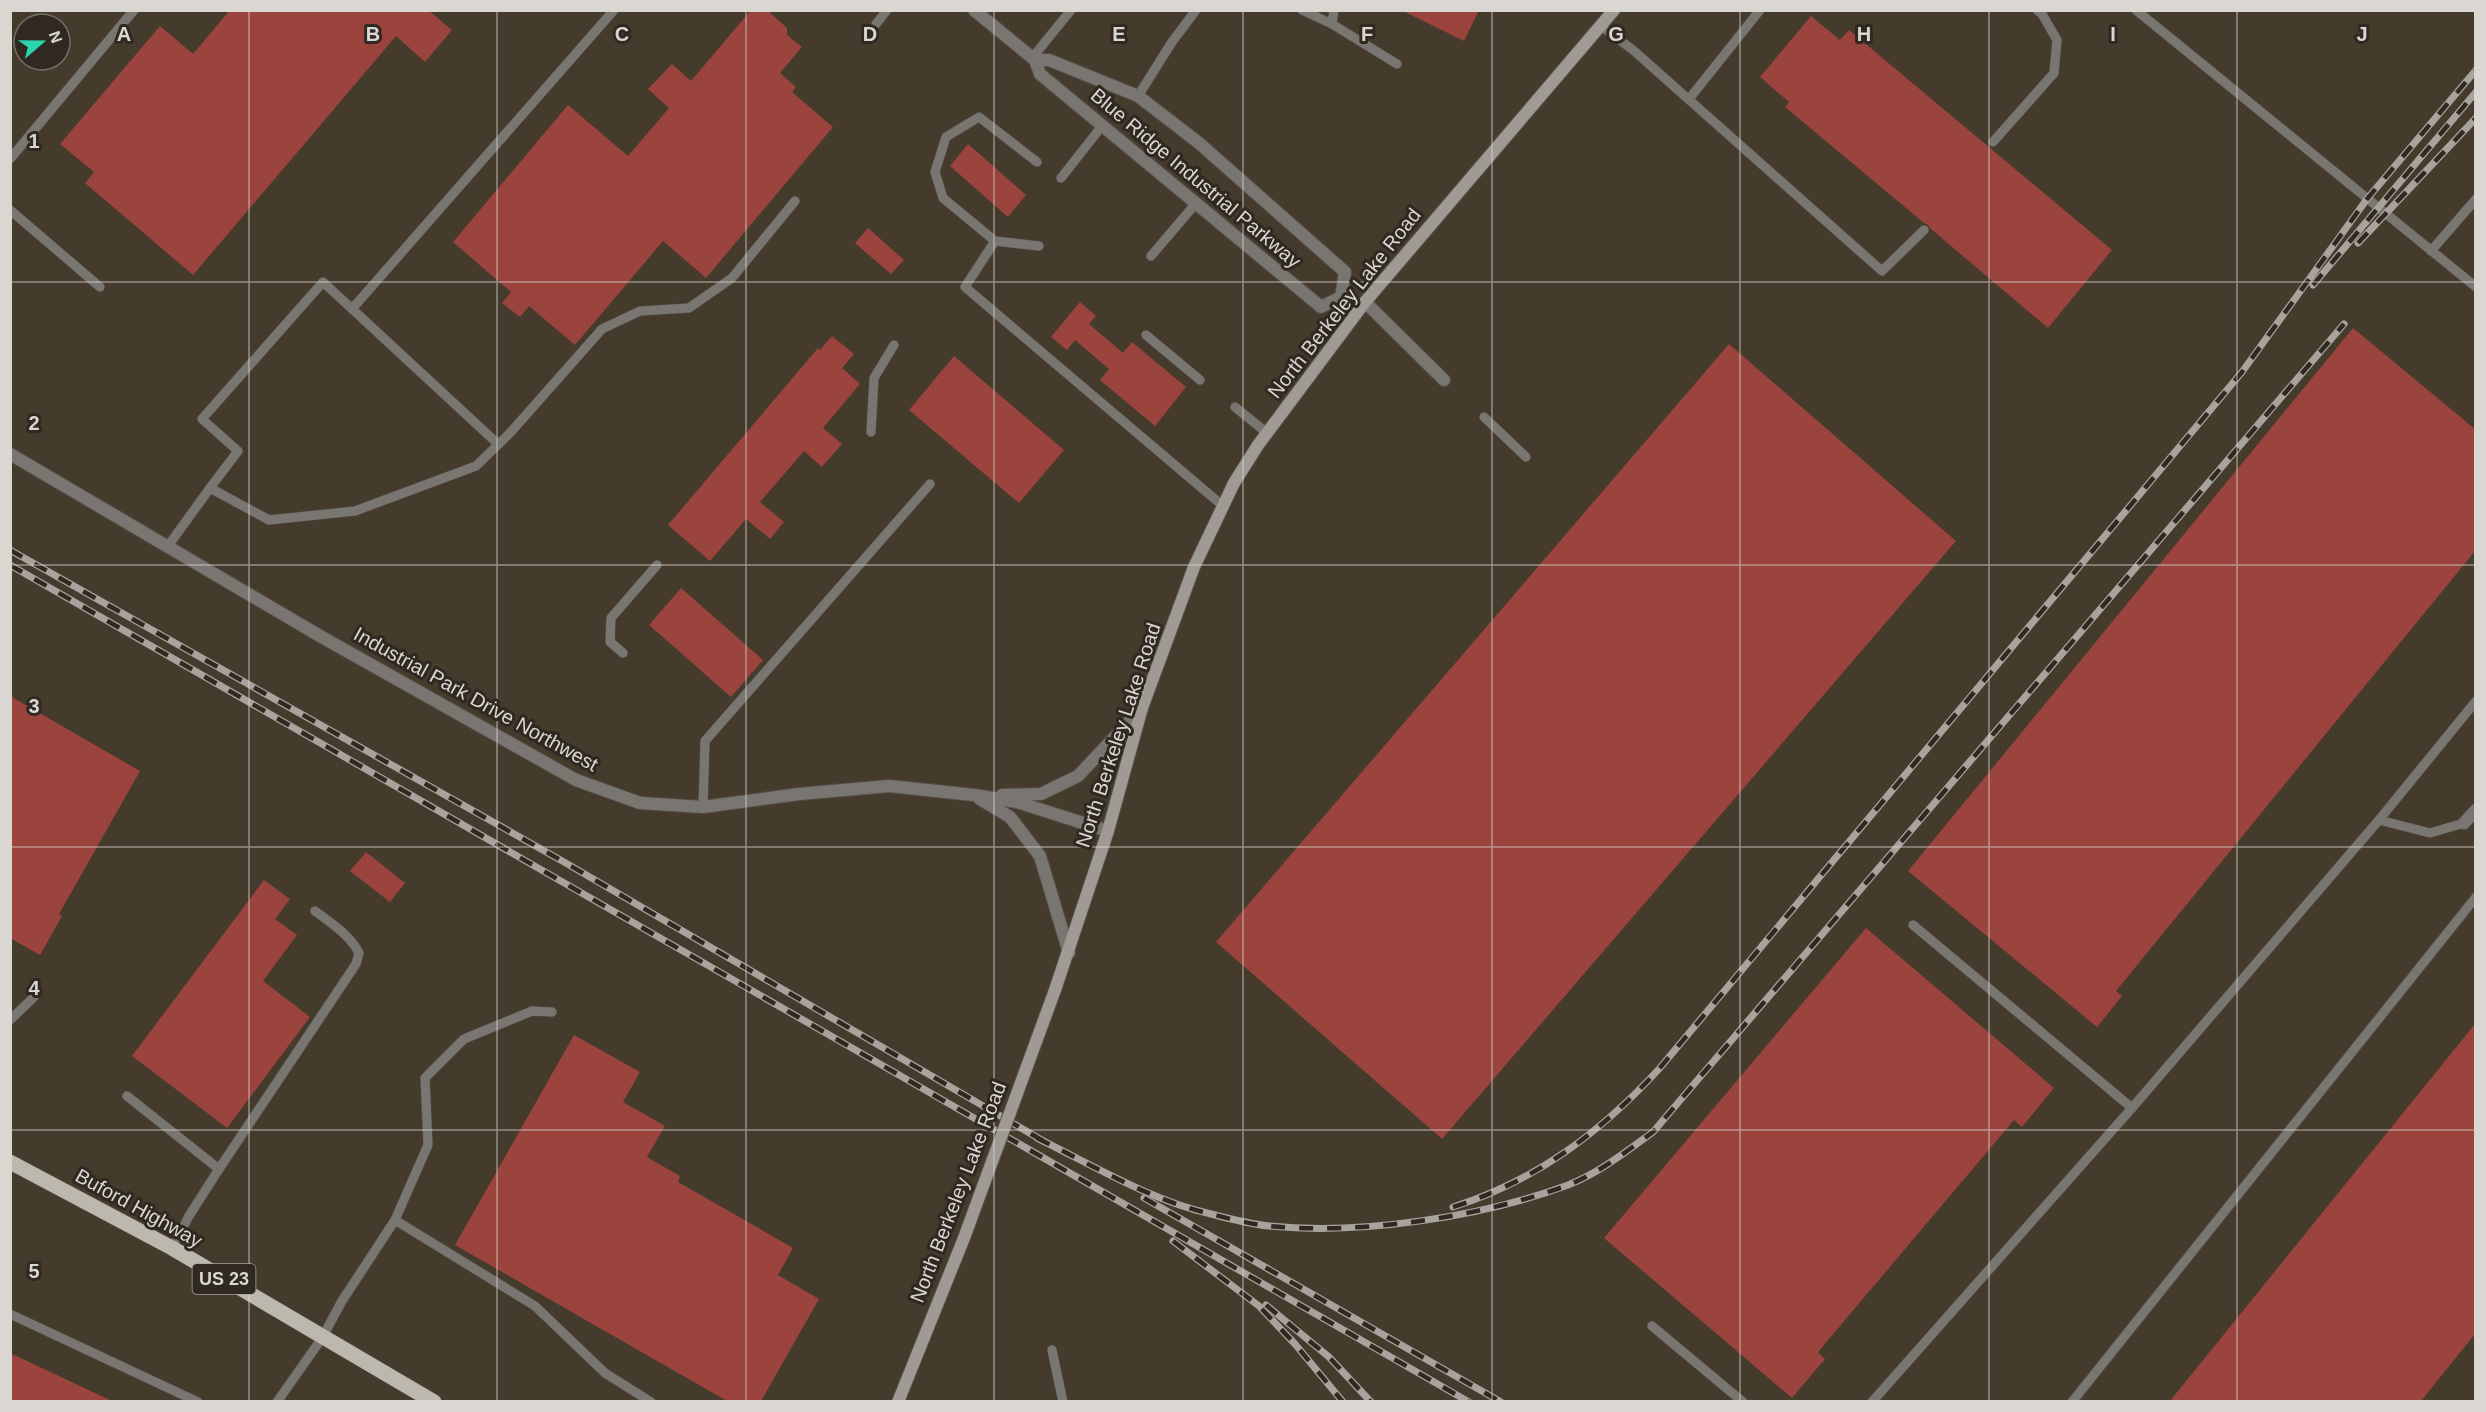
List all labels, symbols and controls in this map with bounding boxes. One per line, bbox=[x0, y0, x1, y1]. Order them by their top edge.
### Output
north arrow bbox=[12, 12, 72, 72]
text: A bbox=[117, 23, 131, 45]
text: B bbox=[366, 23, 380, 45]
text: C bbox=[615, 23, 629, 45]
text: D bbox=[863, 23, 877, 45]
text: E bbox=[1112, 23, 1126, 45]
text: F bbox=[1361, 23, 1373, 45]
text: G bbox=[1608, 23, 1624, 45]
text: H bbox=[1857, 23, 1871, 45]
text: I bbox=[2110, 23, 2116, 45]
text: J bbox=[2356, 23, 2368, 45]
text: N bbox=[46, 29, 66, 45]
street label: Blue Ridge Industrial Parkway bbox=[1087, 84, 1305, 272]
text: 1 bbox=[28, 130, 40, 152]
street label: North Berkeley Lake Road bbox=[1263, 204, 1425, 402]
text: 2 bbox=[28, 412, 40, 434]
street label: North Berkeley Lake Road bbox=[1071, 620, 1165, 850]
street label: Industrial Park Drive Northwest bbox=[350, 623, 602, 776]
text: 3 bbox=[28, 695, 40, 717]
text: 4 bbox=[28, 977, 40, 999]
street label: North Berkeley Lake Road bbox=[906, 1079, 1010, 1305]
street label: Buford Highway bbox=[72, 1164, 206, 1252]
text: 5 bbox=[28, 1260, 40, 1282]
road number: US 23 bbox=[192, 1264, 256, 1294]

